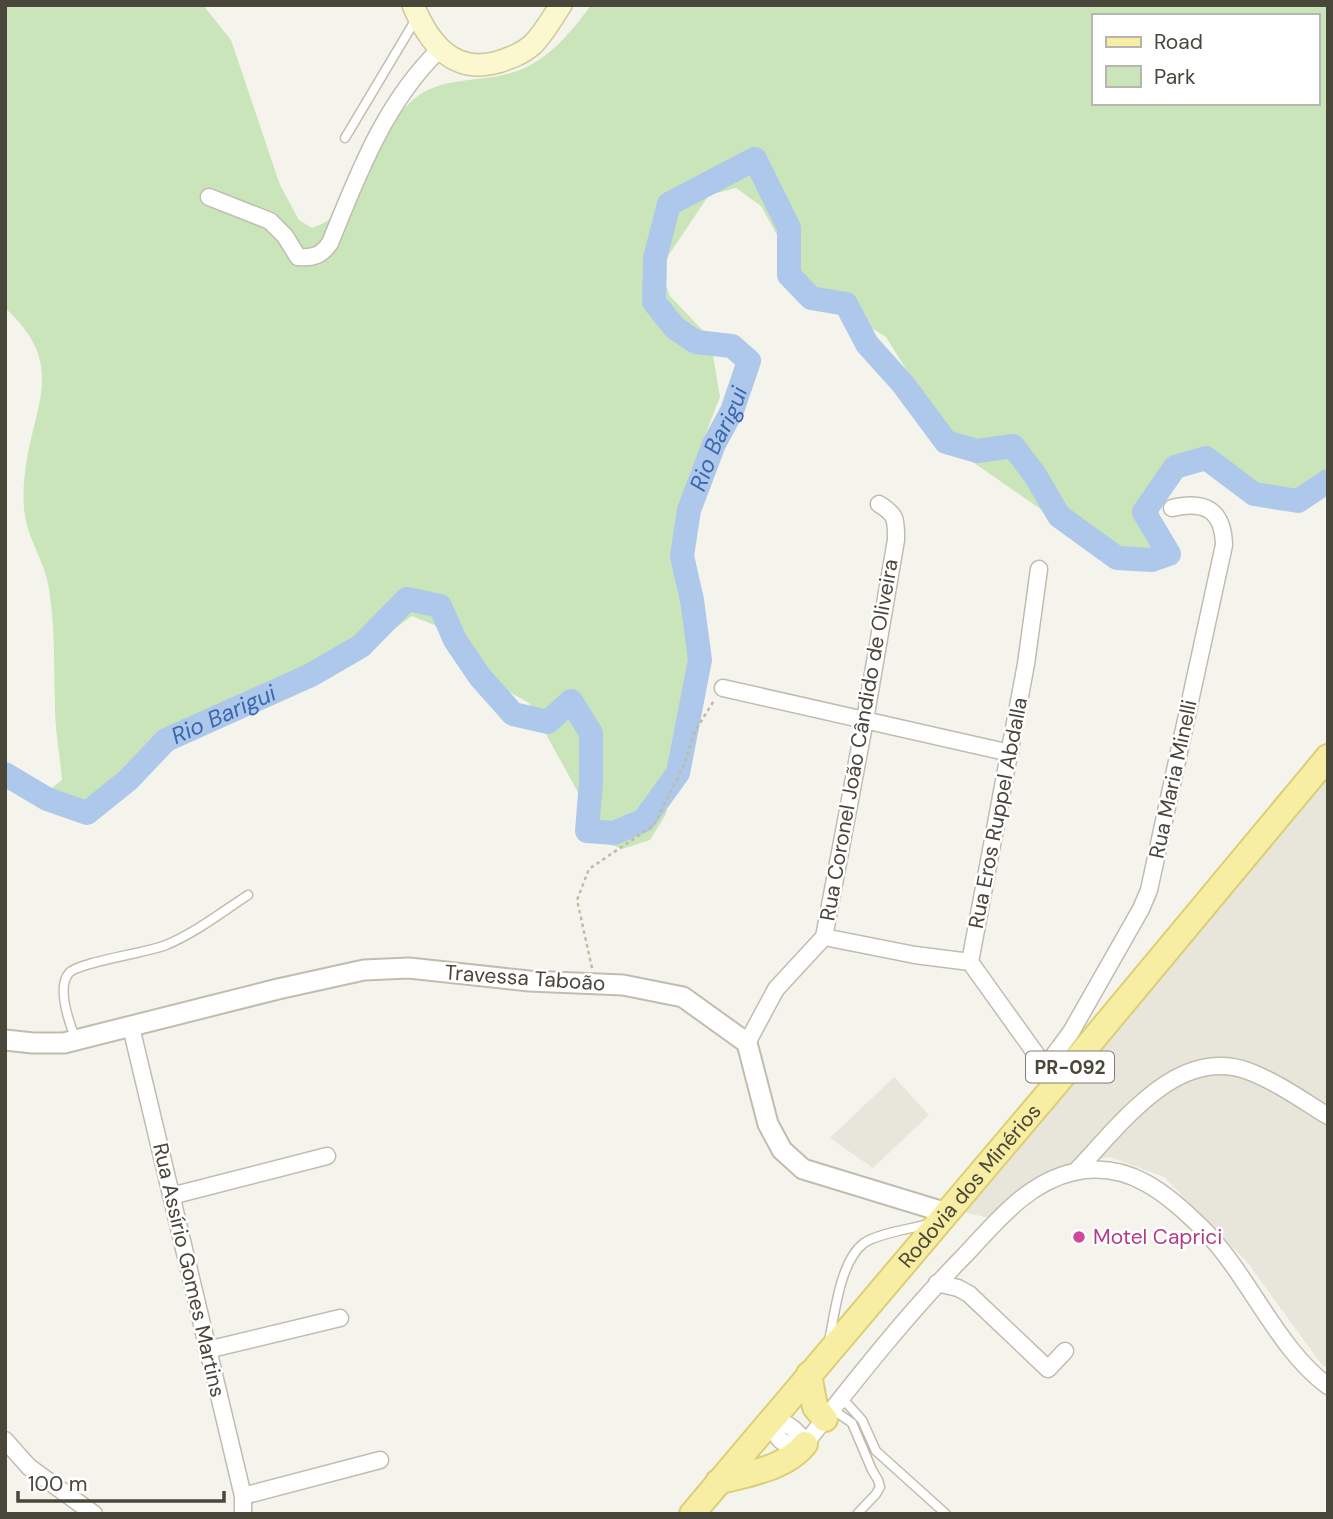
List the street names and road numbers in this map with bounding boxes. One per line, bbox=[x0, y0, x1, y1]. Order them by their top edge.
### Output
street label: Rua Coronel João Cândido de Oliveira bbox=[813, 557, 905, 923]
street label: Rua Eros Ruppel Abdalla bbox=[962, 695, 1034, 931]
street label: Rua Maria Minelli bbox=[1143, 697, 1203, 861]
street label: Travessa Taboão bbox=[444, 958, 606, 998]
road number: PR-092 bbox=[1026, 1051, 1114, 1082]
street label: Rodovia dos Minérios bbox=[892, 1098, 1047, 1274]
street label: Rua Assírio Gomes Martins bbox=[146, 1140, 232, 1400]

